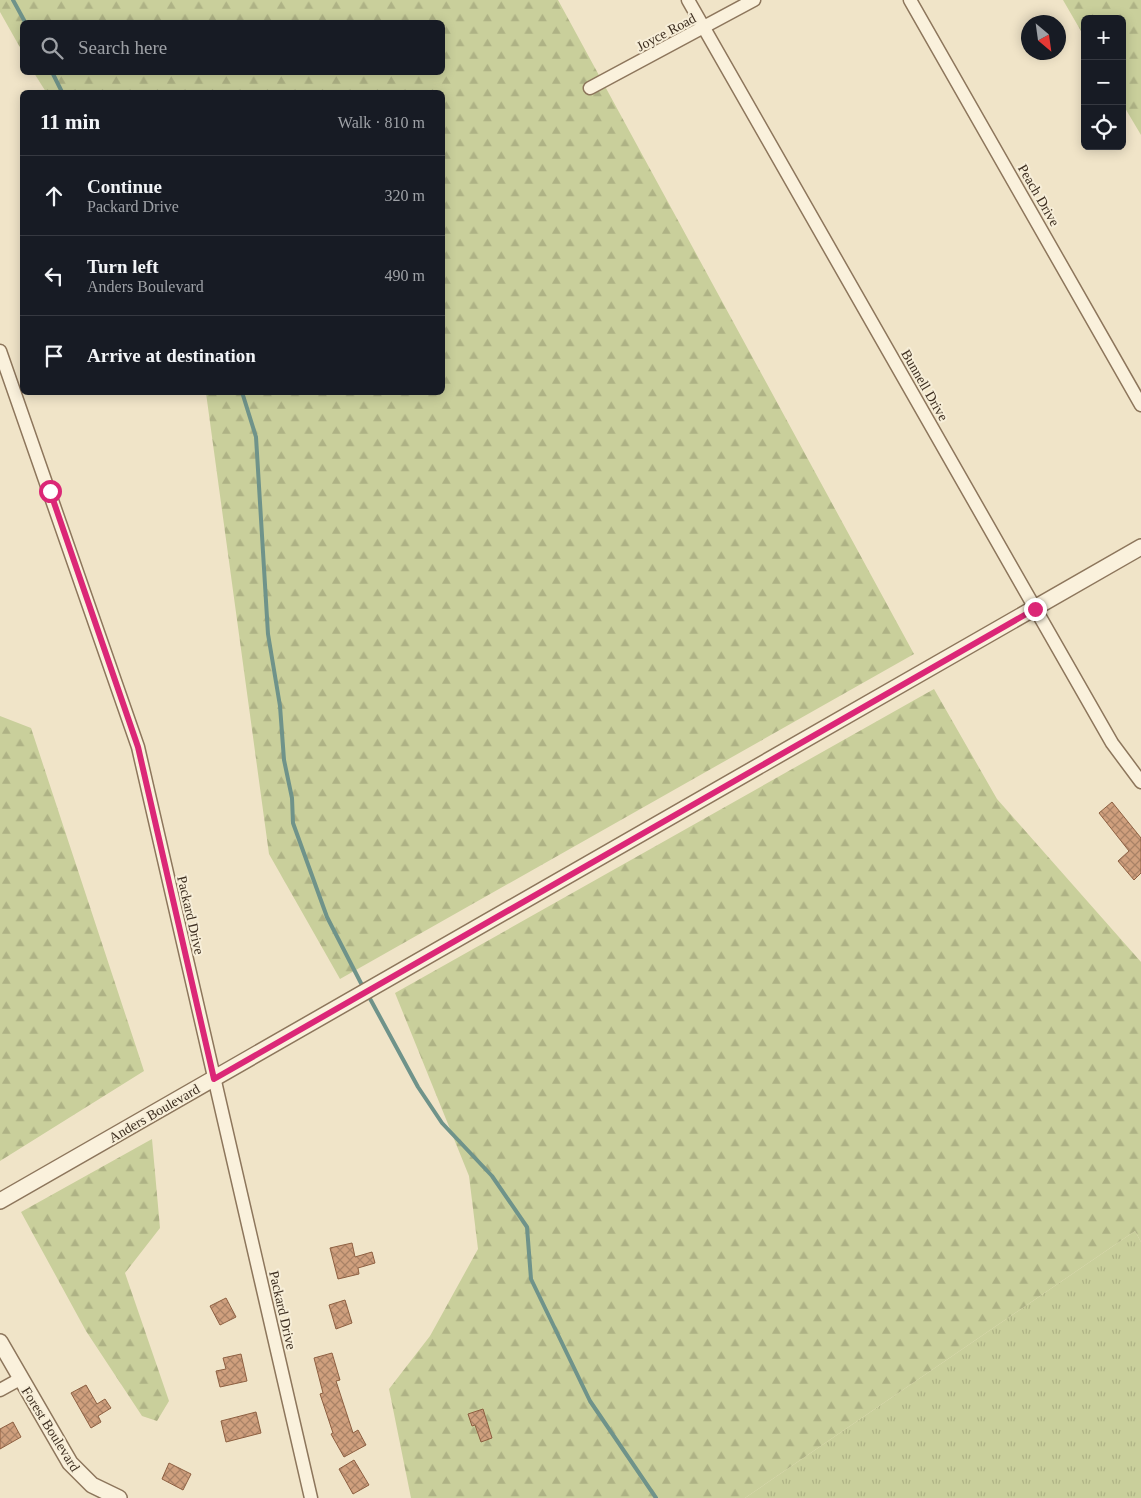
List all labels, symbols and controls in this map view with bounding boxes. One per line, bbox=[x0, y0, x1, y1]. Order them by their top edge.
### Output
street label: Joyce Road bbox=[634, 11, 698, 54]
north arrow bbox=[1021, 15, 1066, 60]
map controls bbox=[1081, 15, 1126, 150]
button: + bbox=[1081, 15, 1126, 60]
search box bbox=[20, 20, 445, 75]
icon: search bbox=[38, 34, 66, 62]
text: Search here bbox=[78, 37, 167, 58]
button: − bbox=[1081, 60, 1126, 105]
button: locate bbox=[1081, 105, 1126, 150]
text: 11 min bbox=[40, 110, 100, 134]
text: Walk · 810 m bbox=[338, 114, 425, 131]
street label: Peach Drive bbox=[1015, 162, 1062, 229]
text: Continue bbox=[87, 176, 162, 197]
icon: ahead bbox=[40, 182, 68, 210]
text: 320 m bbox=[385, 187, 425, 204]
text: Packard Drive bbox=[87, 198, 179, 215]
text: Turn left bbox=[87, 256, 159, 277]
icon: left bbox=[40, 262, 68, 290]
text: 490 m bbox=[385, 267, 425, 284]
text: Anders Boulevard bbox=[87, 278, 204, 295]
icon: arrive bbox=[40, 342, 68, 370]
text: Arrive at destination bbox=[87, 345, 256, 366]
street label: Bunnell Drive bbox=[898, 347, 951, 424]
route start bbox=[39, 480, 62, 503]
route end bbox=[1024, 598, 1047, 621]
street label: Packard Drive bbox=[174, 874, 207, 956]
street label: Anders Boulevard bbox=[106, 1081, 202, 1145]
street label: Packard Drive bbox=[266, 1269, 299, 1351]
street label: Forest Boulevard bbox=[19, 1384, 83, 1474]

